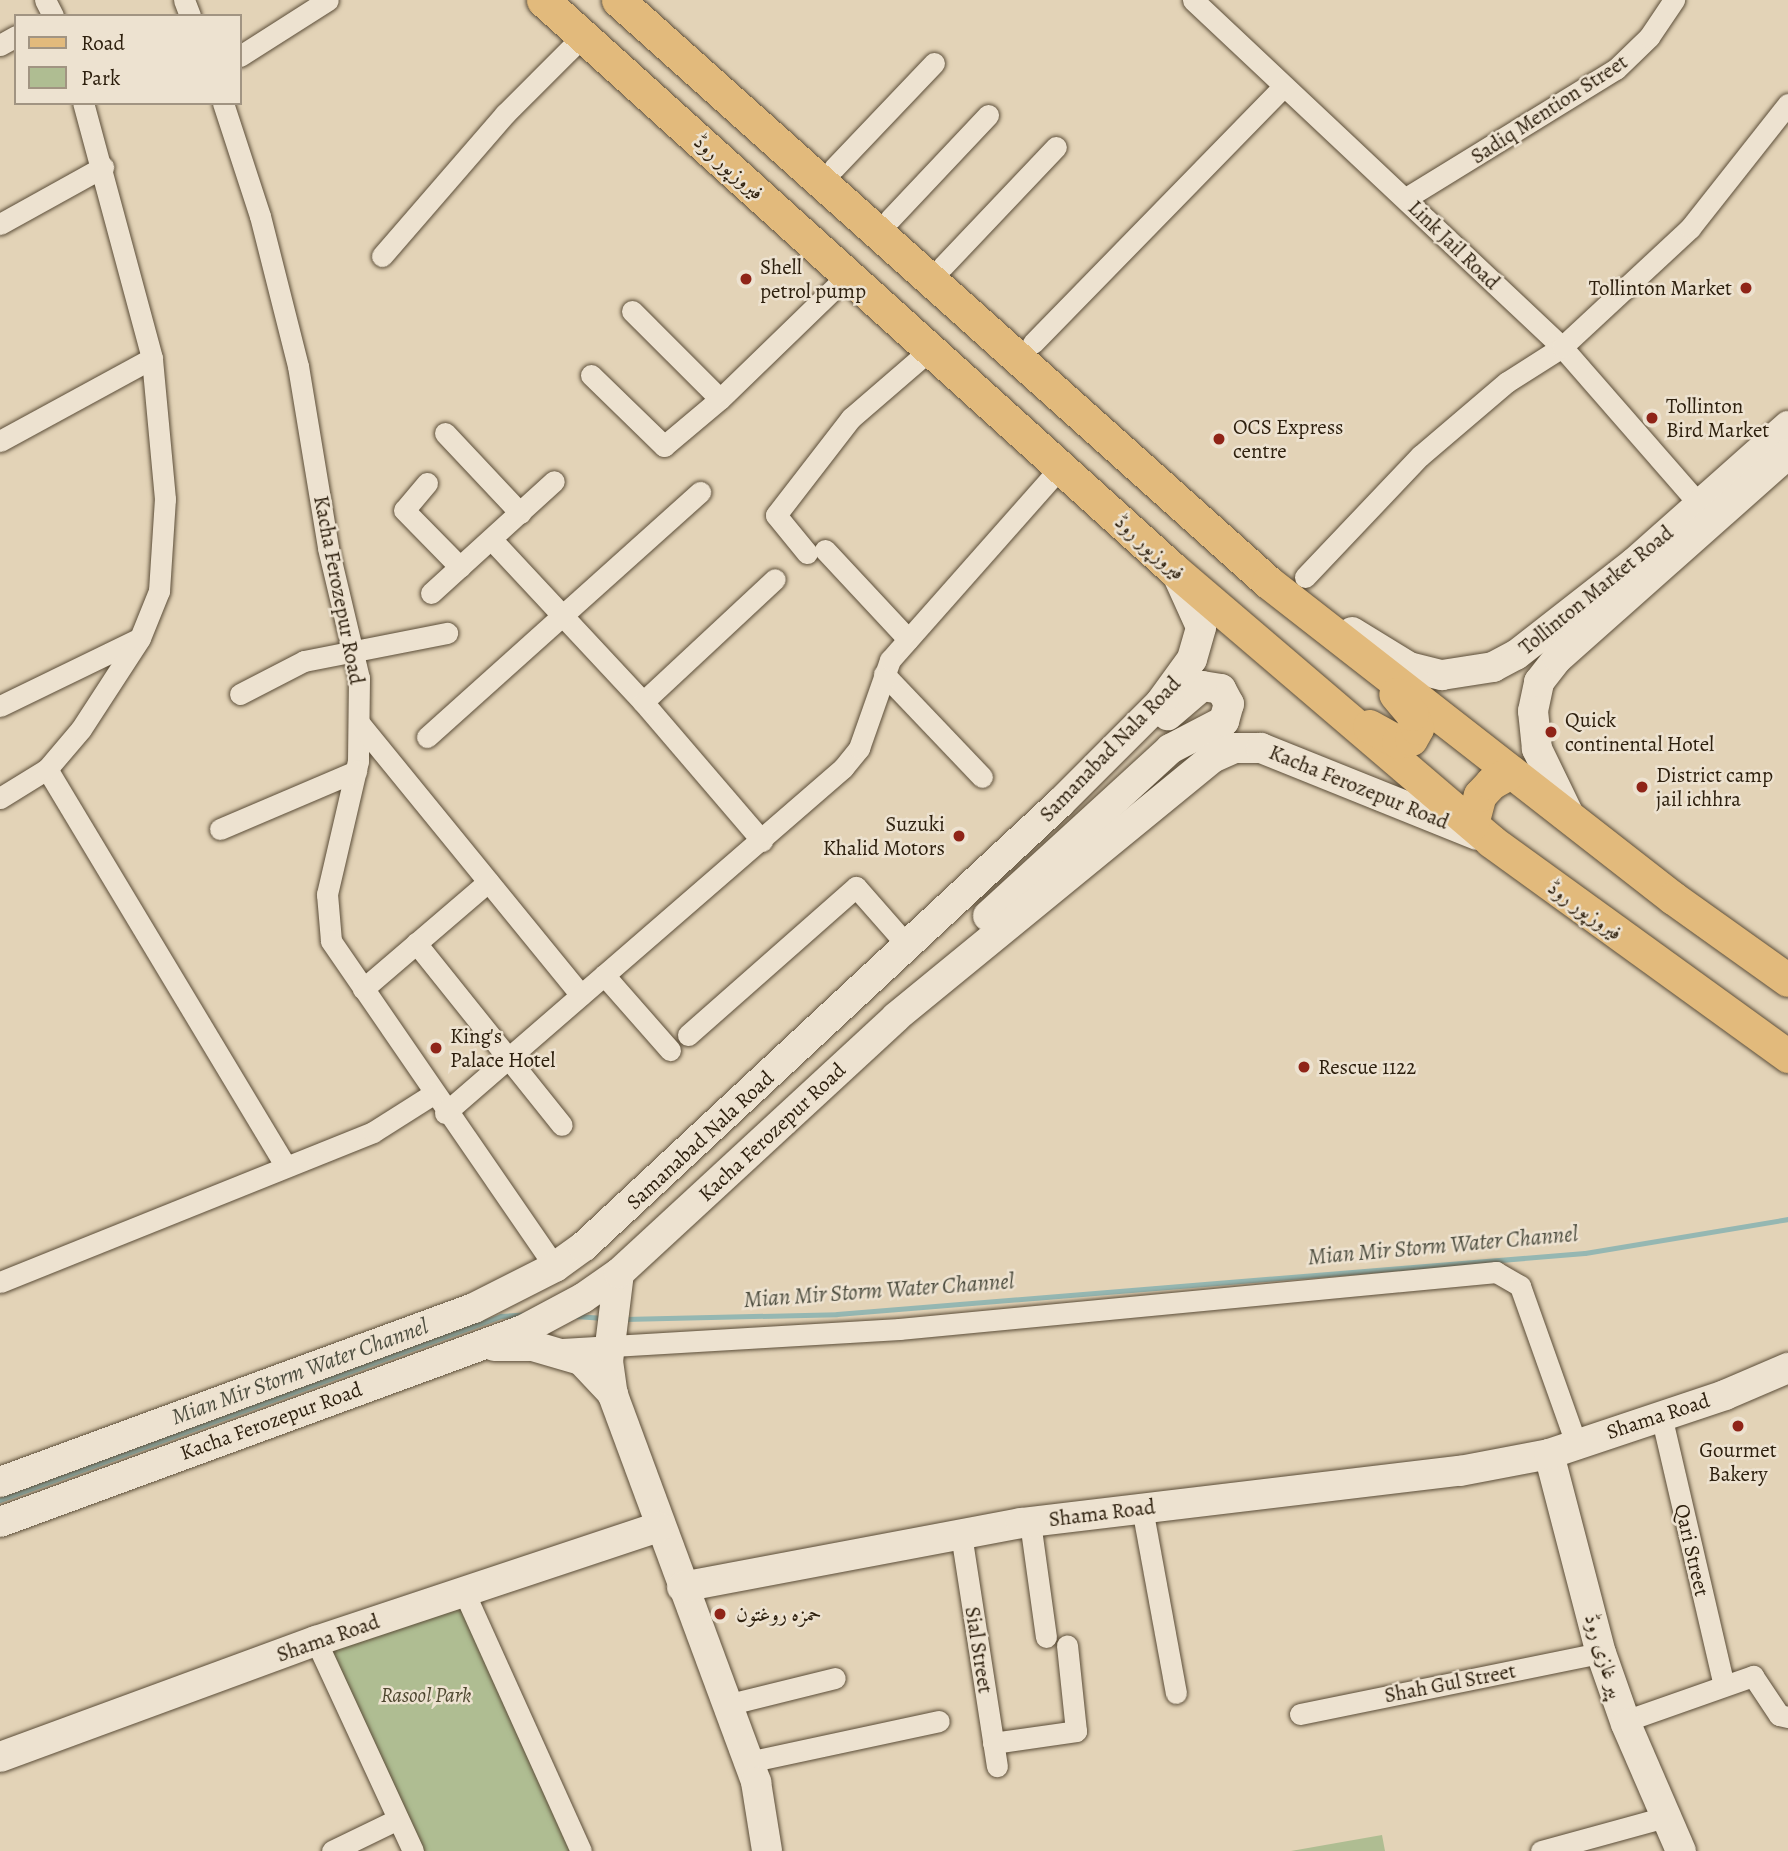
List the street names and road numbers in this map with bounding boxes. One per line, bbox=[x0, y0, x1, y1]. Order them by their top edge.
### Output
street label: Sadiq Mention Street bbox=[1466, 49, 1632, 169]
street label: فیروزپور روڈ bbox=[689, 129, 769, 205]
street label: Link Jail Road bbox=[1403, 195, 1505, 295]
street label: Kacha Ferozepur Road bbox=[308, 493, 370, 687]
street label: فیروزپور روڈ bbox=[1110, 509, 1190, 585]
street label: Tollinton Market Road bbox=[1514, 520, 1678, 660]
street label: Samanabad Nala Road bbox=[1034, 671, 1186, 827]
street label: Kacha Ferozepur Road bbox=[1265, 739, 1453, 835]
street label: فیروزپور روڈ bbox=[1543, 874, 1627, 946]
street label: Kacha Ferozepur Road bbox=[693, 1057, 851, 1207]
street label: Samanabad Nala Road bbox=[621, 1065, 779, 1215]
street label: Kacha Ferozepur Road bbox=[177, 1376, 365, 1466]
street label: Shama Road bbox=[1603, 1387, 1713, 1445]
street label: Shama Road bbox=[1047, 1494, 1157, 1532]
street label: Qari Street bbox=[1669, 1501, 1715, 1599]
street label: Sial Street bbox=[960, 1605, 998, 1695]
street label: Shama Road bbox=[273, 1609, 383, 1667]
street label: پیر غازی روڈ bbox=[1579, 1610, 1629, 1702]
street label: Shah Gul Street bbox=[1382, 1658, 1518, 1708]

